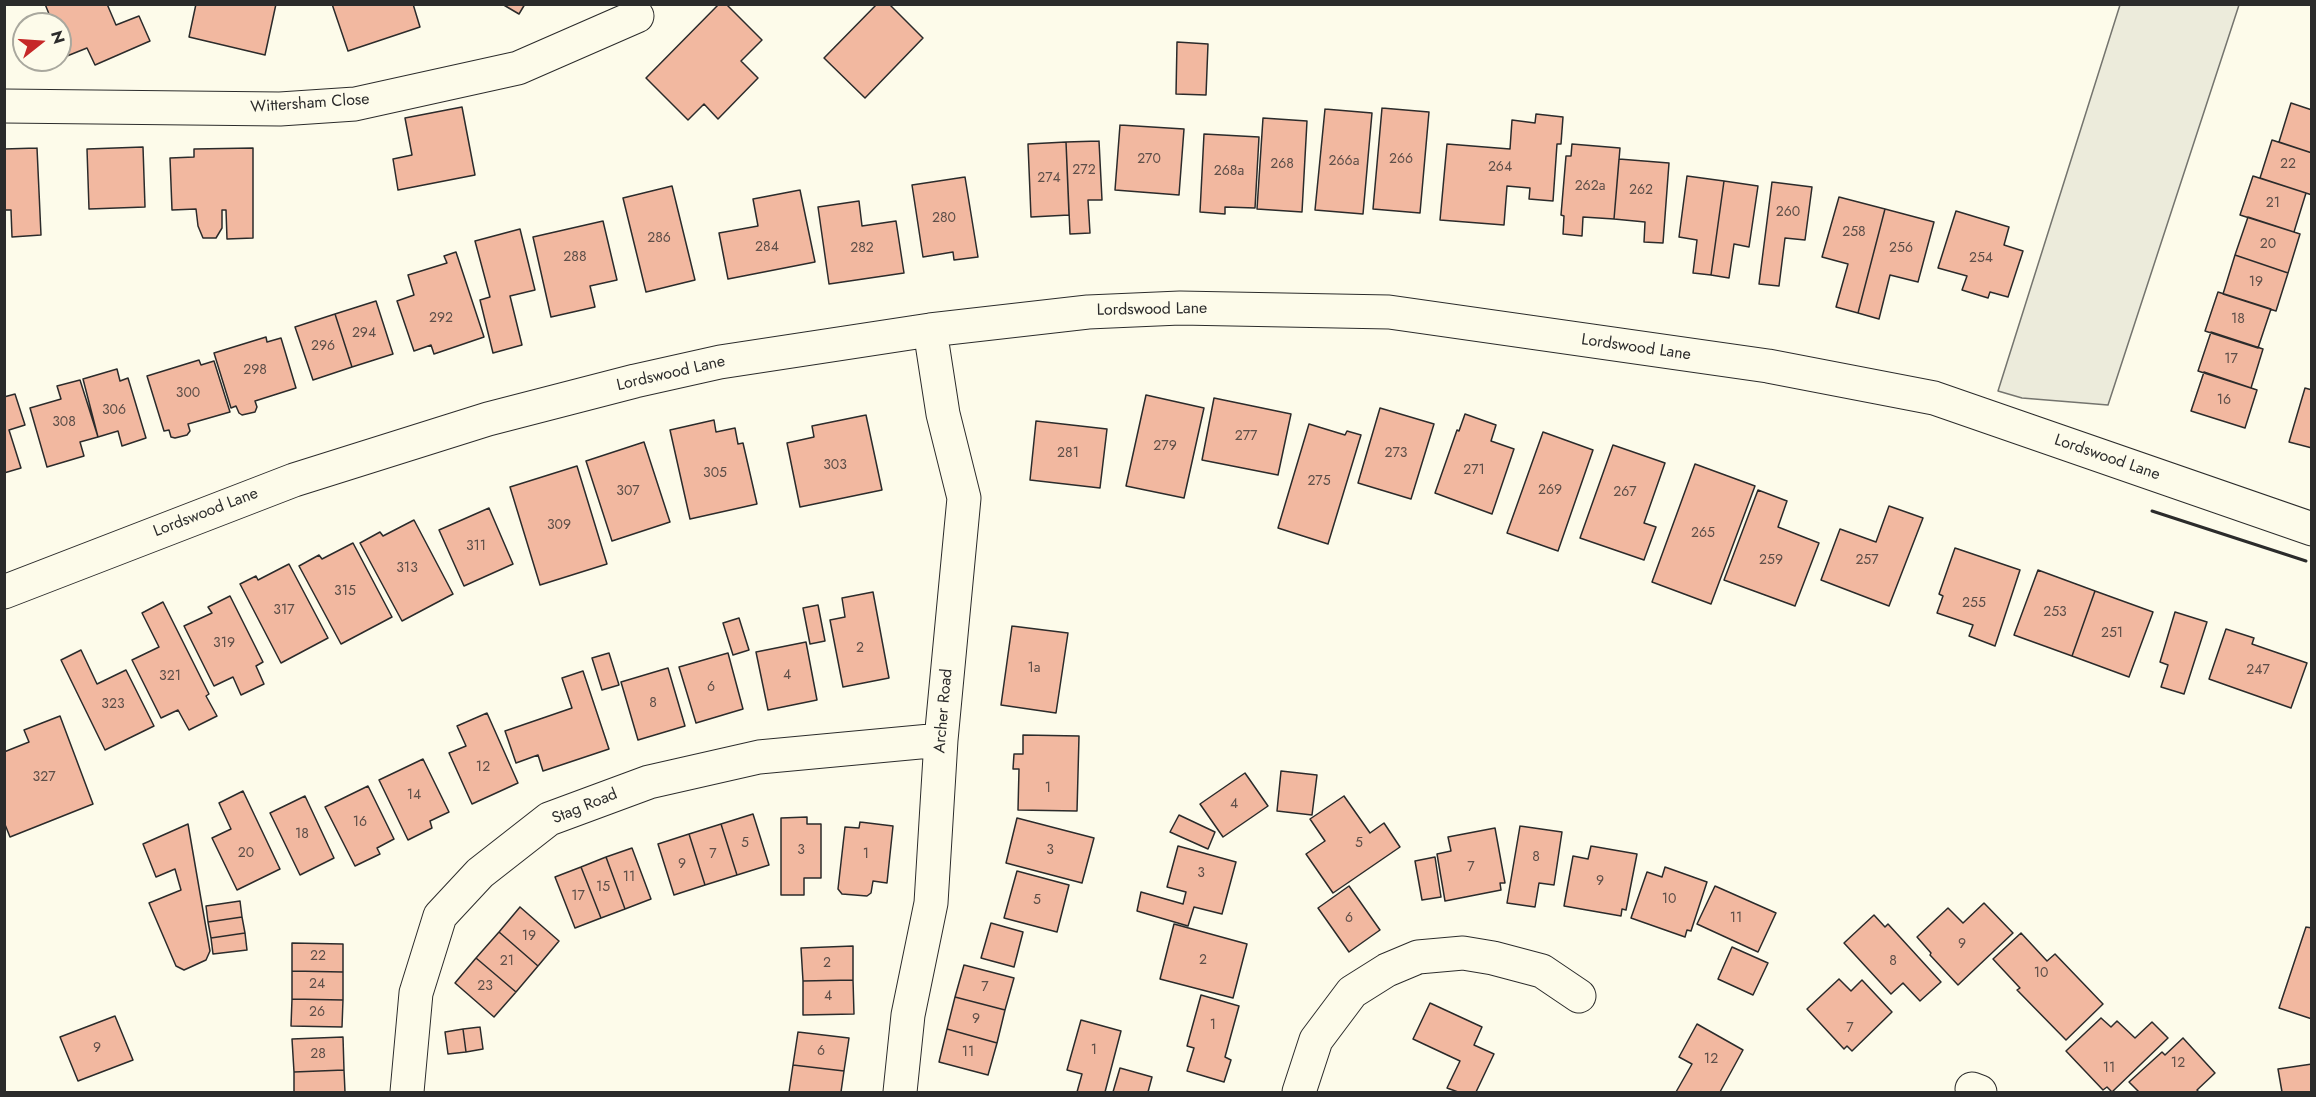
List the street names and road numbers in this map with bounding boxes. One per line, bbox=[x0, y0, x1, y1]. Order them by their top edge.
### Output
street label: Wittersham Close bbox=[250, 90, 370, 118]
street label: Lordswood Lane bbox=[1097, 299, 1207, 321]
street label: Lordswood Lane bbox=[1580, 331, 1692, 365]
street label: Lordswood Lane bbox=[615, 352, 727, 396]
street label: Lordswood Lane bbox=[2052, 431, 2162, 485]
street label: Lordswood Lane bbox=[151, 484, 261, 542]
street label: Archer Road bbox=[931, 668, 957, 754]
street label: Stag Road bbox=[550, 785, 620, 829]

